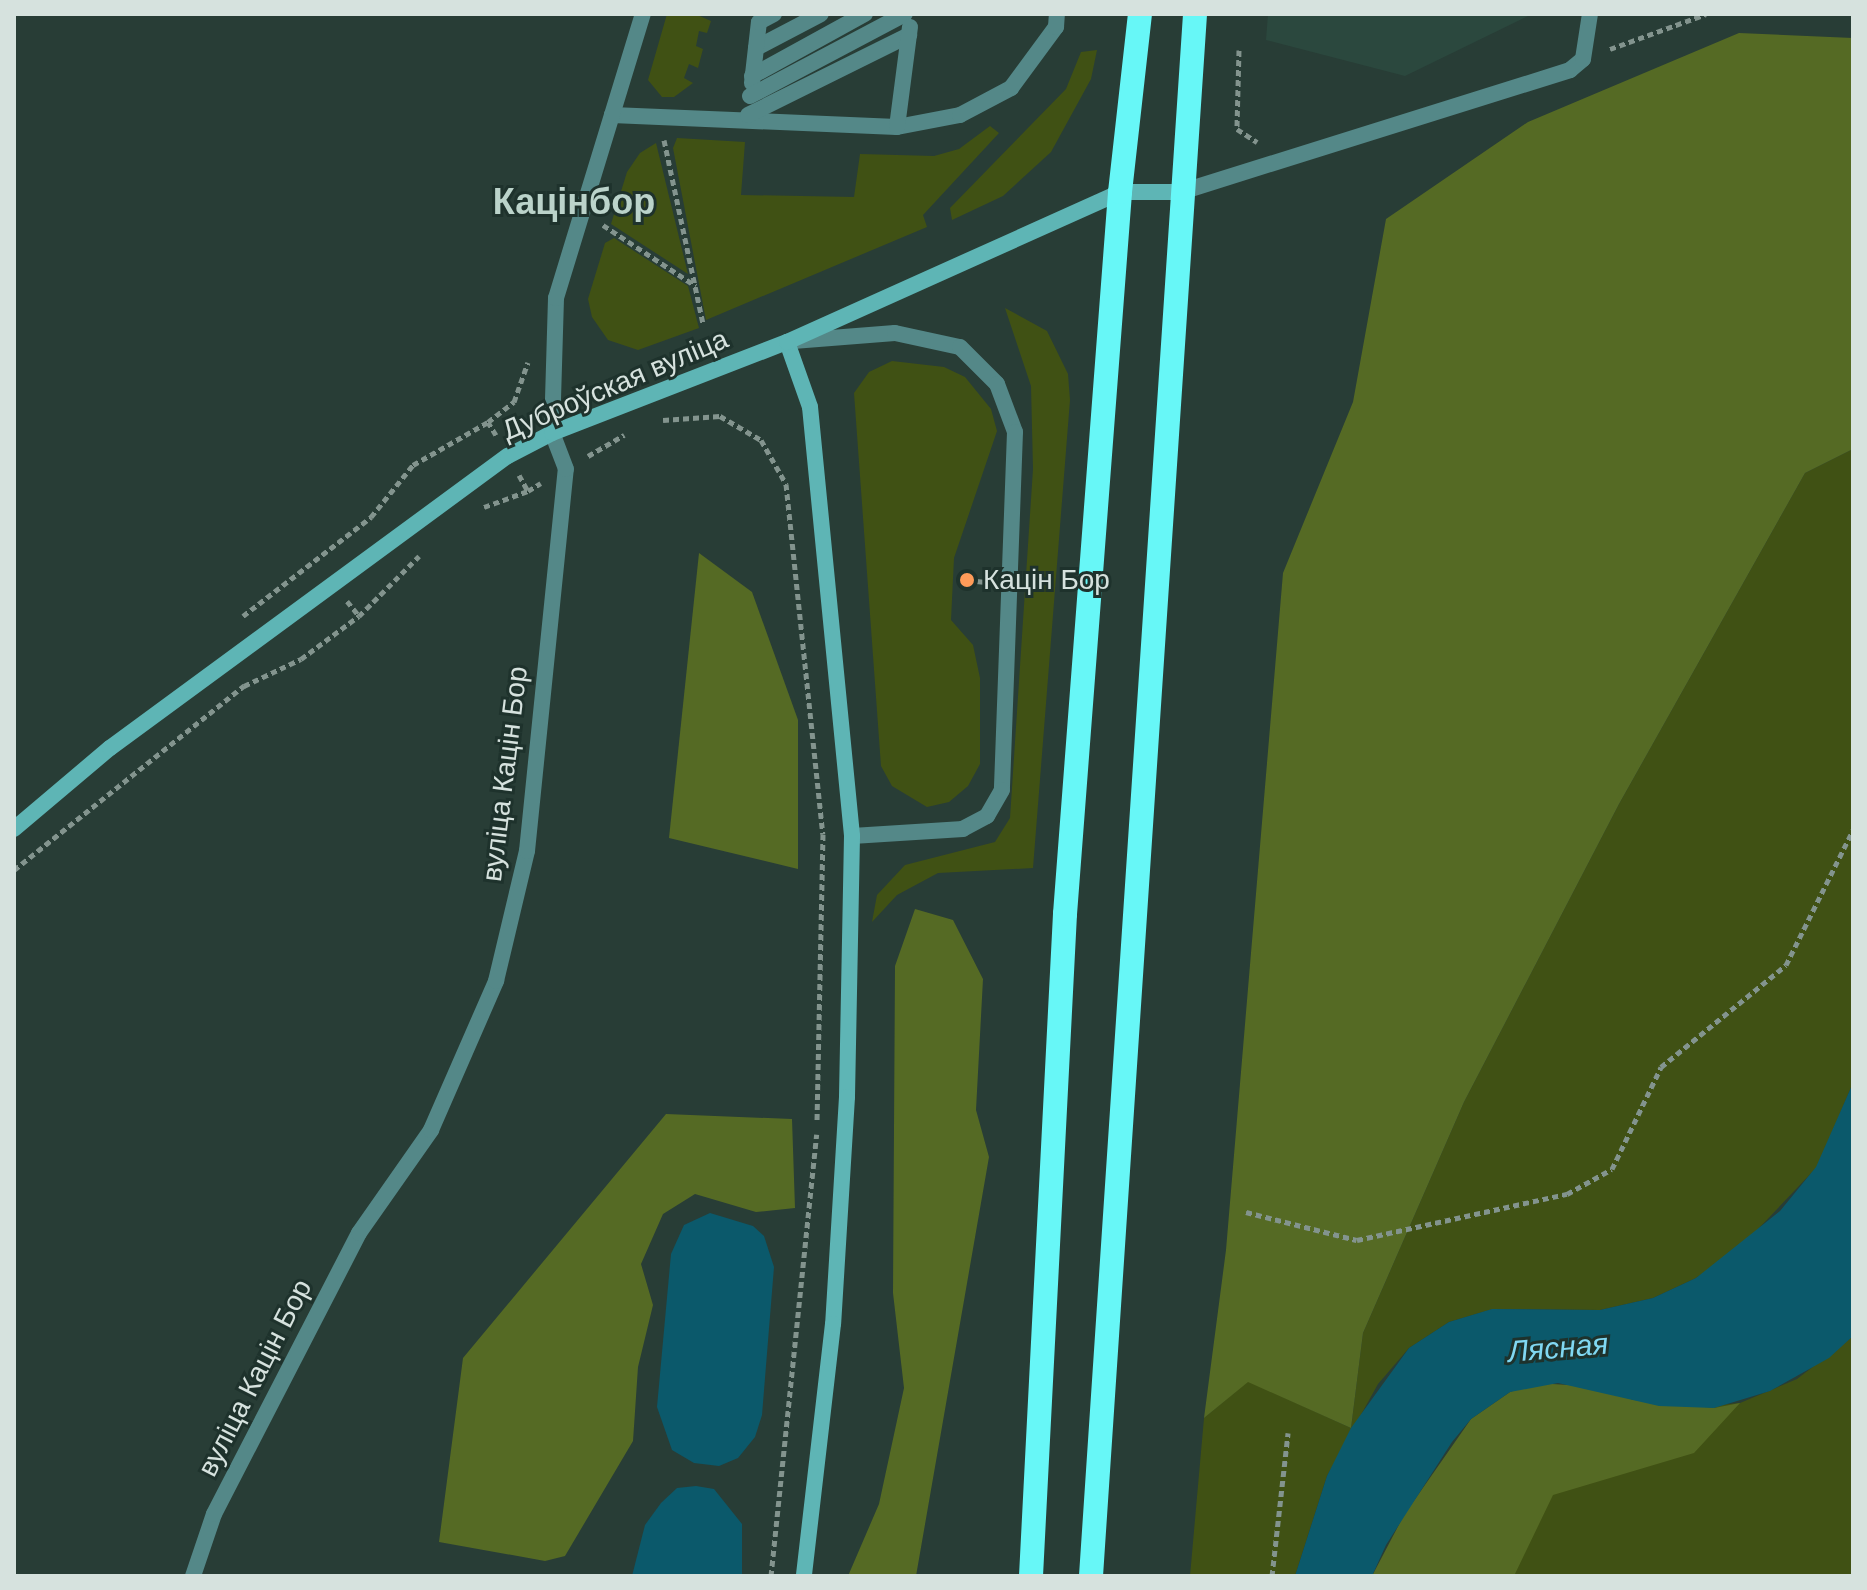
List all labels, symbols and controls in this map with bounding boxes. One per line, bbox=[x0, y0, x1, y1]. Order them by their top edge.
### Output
district label: Кацінбор bbox=[493, 180, 655, 224]
street label: Дуброўская вуліца bbox=[497, 322, 733, 448]
place label: Кацін Бор bbox=[983, 563, 1110, 597]
marker: Кацін Бор bbox=[958, 571, 976, 589]
street label: вуліца Кацін Бор bbox=[475, 665, 535, 883]
street label: вуліца Кацін Бор bbox=[191, 1274, 319, 1482]
water label: Лясная bbox=[1506, 1326, 1610, 1370]

